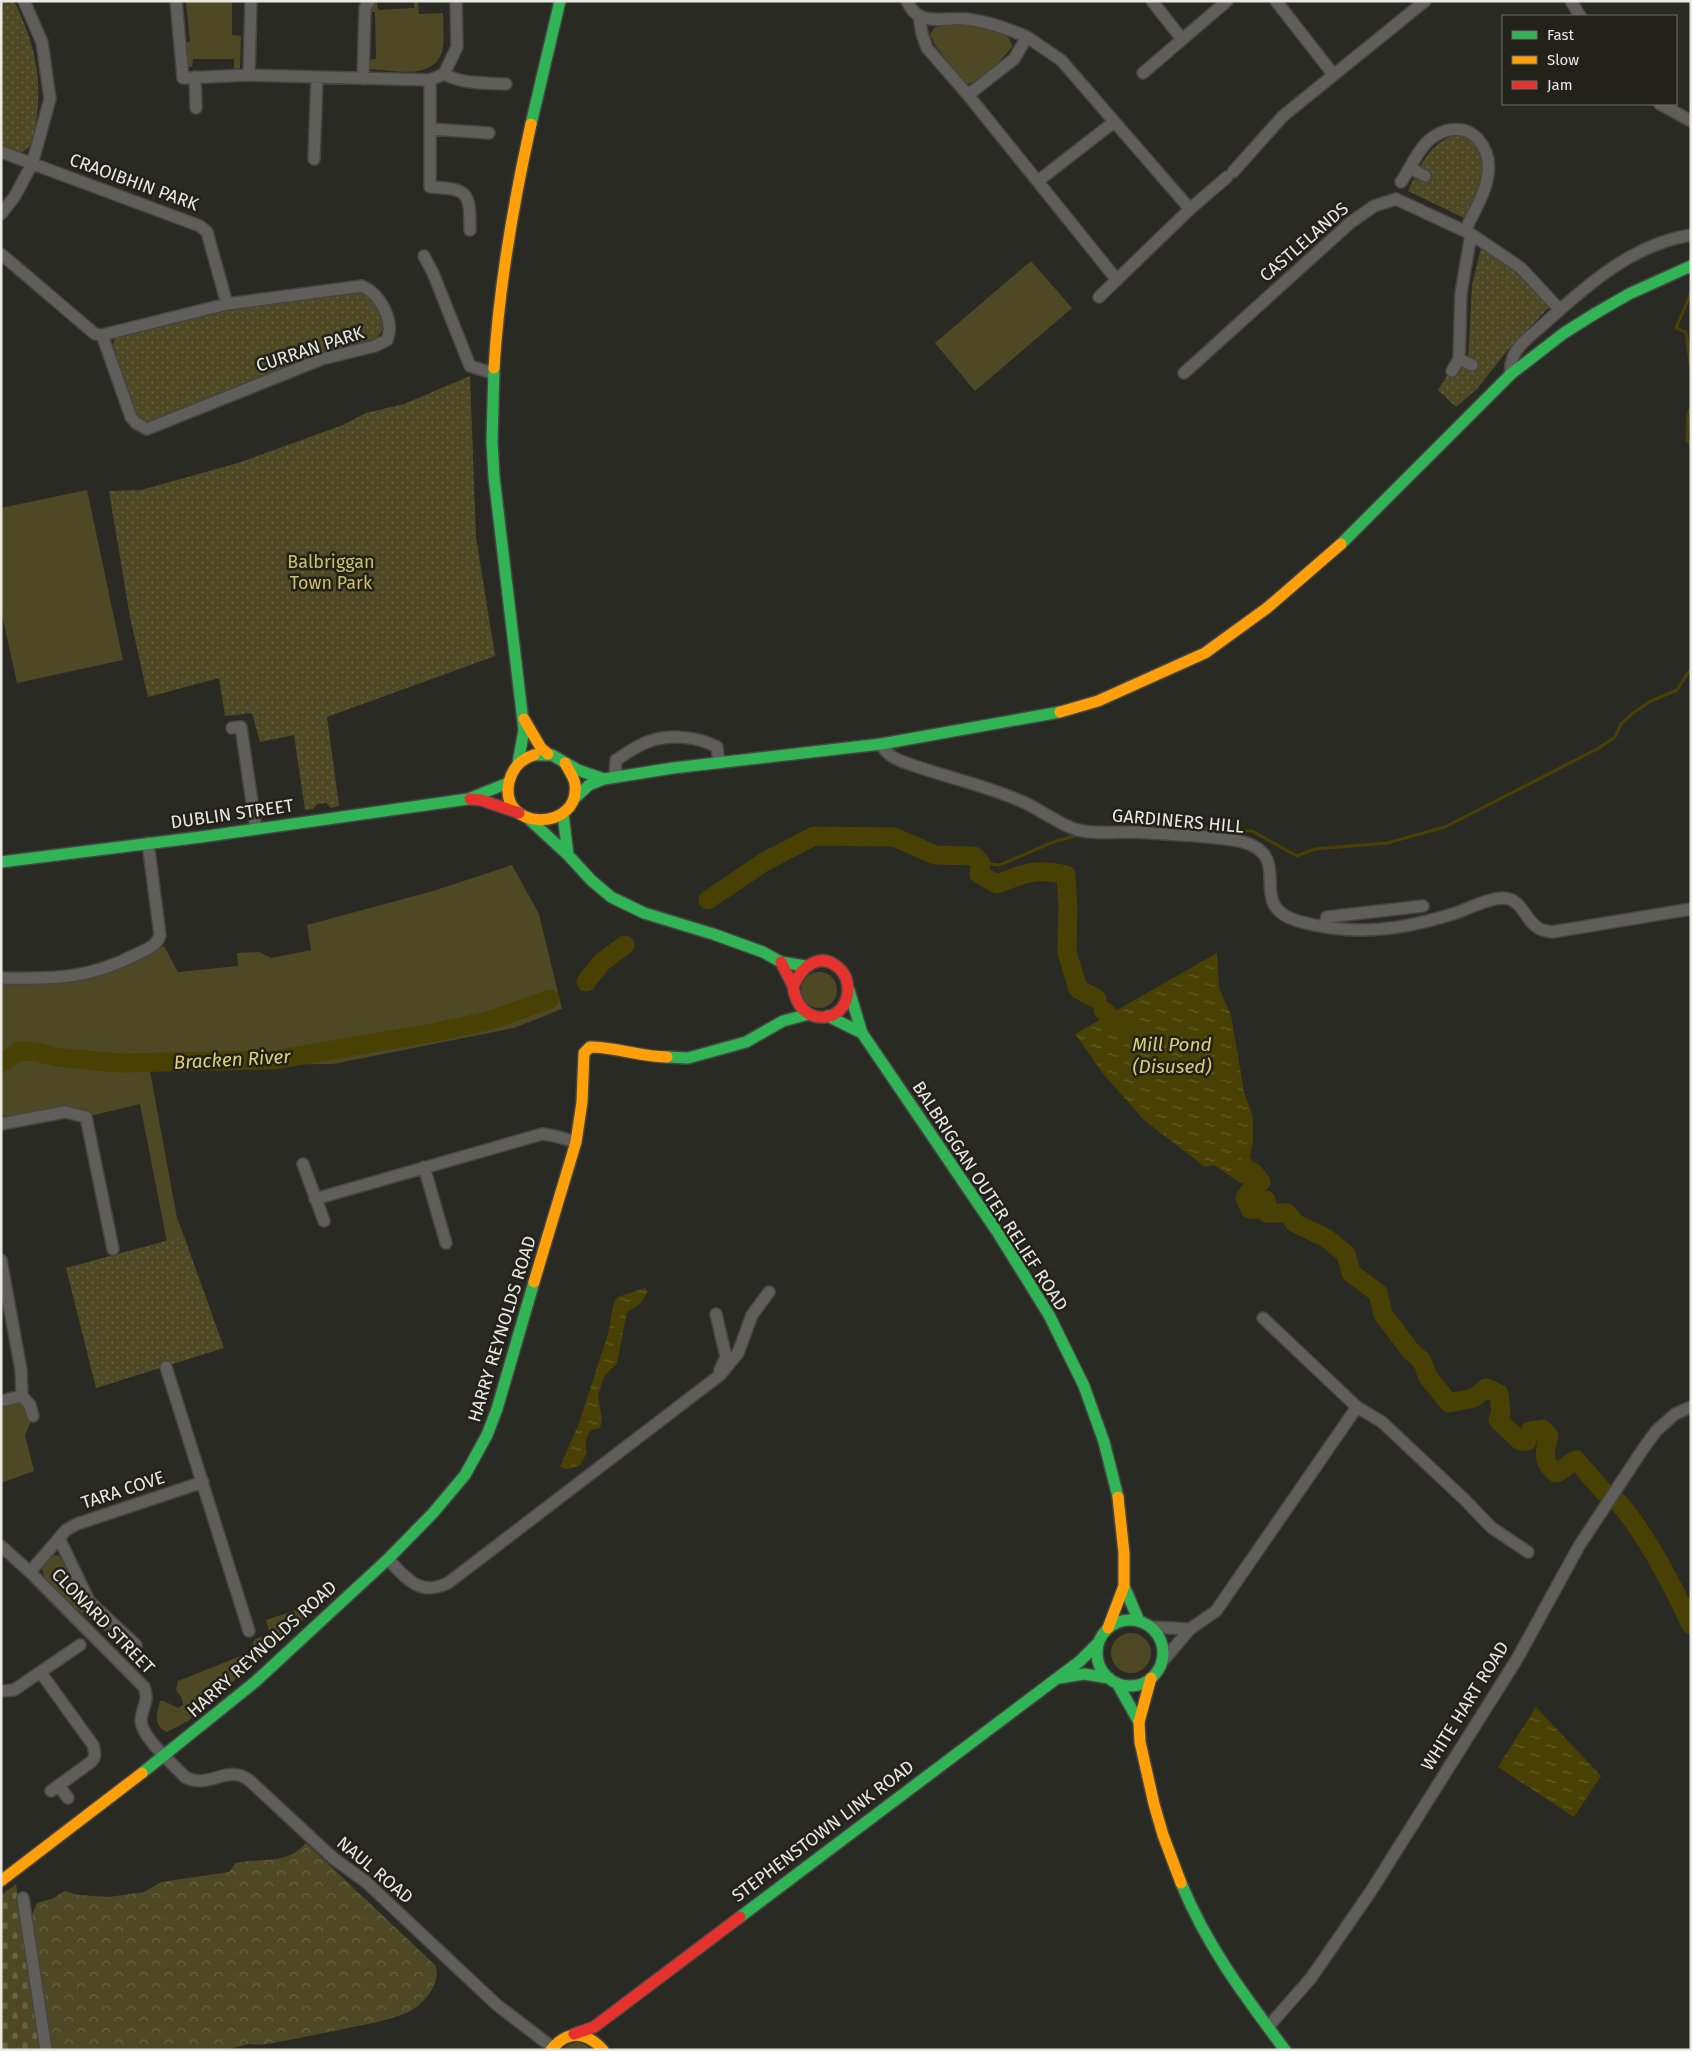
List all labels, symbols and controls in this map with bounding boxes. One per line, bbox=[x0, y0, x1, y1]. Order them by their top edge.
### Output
legend bbox=[1502, 15, 1677, 105]
text: Fast bbox=[1547, 26, 1574, 44]
text: Slow bbox=[1547, 51, 1579, 69]
text: Jam bbox=[1547, 76, 1573, 94]
street label: CRAOIBHIN PARK bbox=[67, 148, 202, 216]
street label: CASTLELANDS bbox=[1255, 197, 1353, 287]
street label: CURRAN PARK bbox=[253, 321, 367, 377]
park label: Balbriggan Town Park bbox=[287, 551, 375, 594]
street label: DUBLIN STREET bbox=[169, 794, 296, 834]
street label: GARDINERS HILL bbox=[1111, 804, 1245, 838]
water label: Mill Pond (Disused) bbox=[1132, 1033, 1212, 1078]
water label: Bracken River bbox=[173, 1045, 292, 1074]
street label: BALBRIGGAN OUTER RELIEF ROAD bbox=[907, 1077, 1073, 1315]
street label: HARRY REYNOLDS ROAD bbox=[463, 1233, 541, 1425]
street label: TARA COVE bbox=[79, 1466, 167, 1514]
street label: CLONARD STREET bbox=[47, 1563, 160, 1679]
street label: HARRY REYNOLDS ROAD bbox=[183, 1576, 341, 1722]
street label: WHITE HART ROAD bbox=[1416, 1637, 1514, 1775]
street label: STEPHENSTOWN LINK ROAD bbox=[728, 1755, 918, 1907]
street label: NAUL ROAD bbox=[332, 1832, 418, 1908]

